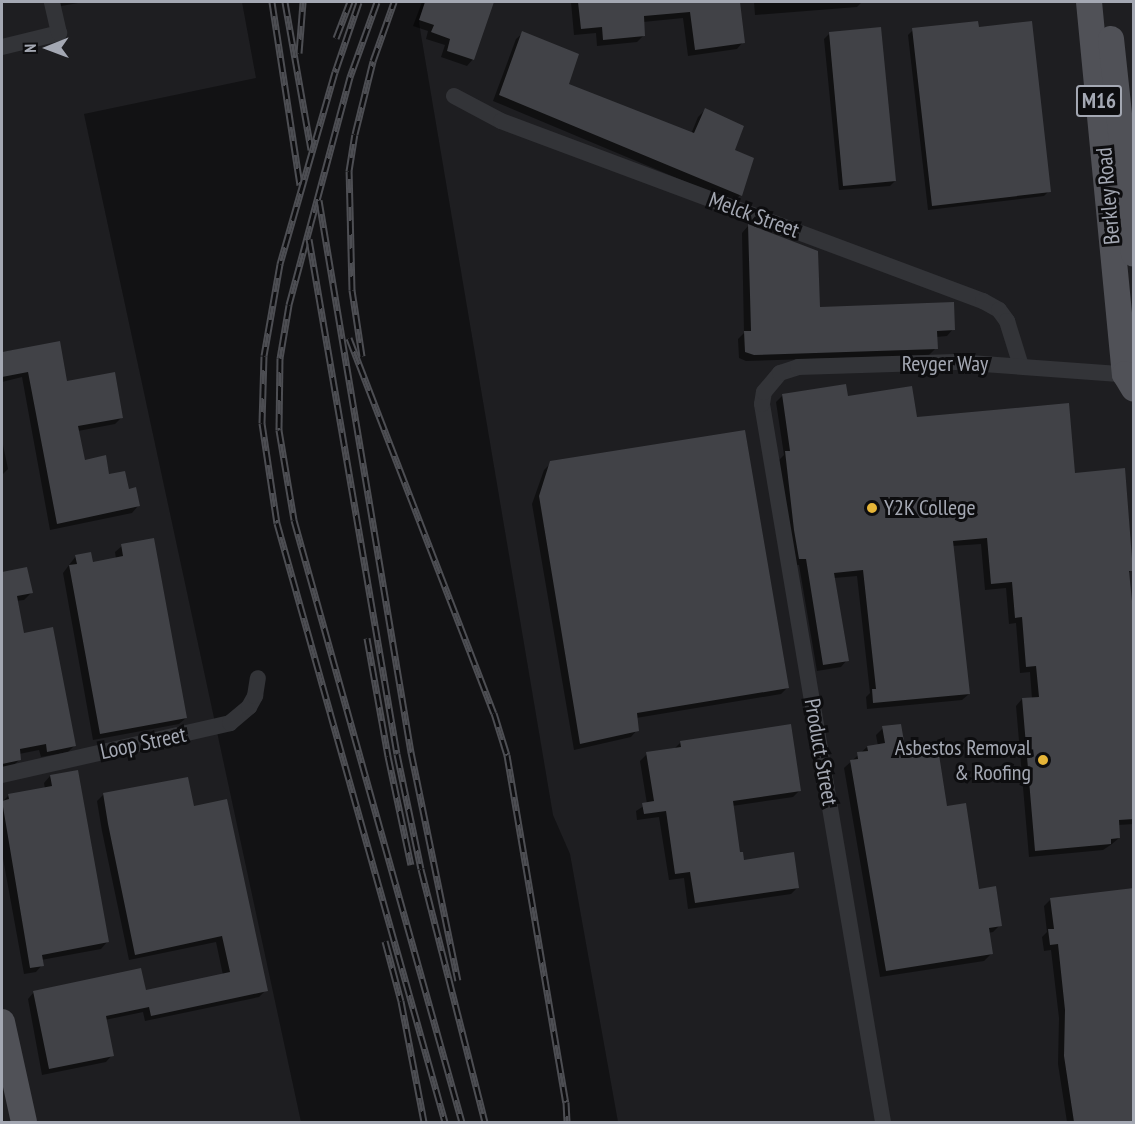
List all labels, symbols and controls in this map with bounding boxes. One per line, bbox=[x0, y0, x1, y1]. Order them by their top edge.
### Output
north arrow bbox=[18, 18, 78, 78]
text: N bbox=[20, 44, 40, 53]
road number: M16 bbox=[1075, 83, 1123, 119]
street label: Berkley Road bbox=[1091, 146, 1125, 246]
street label: Melck Street bbox=[705, 186, 803, 244]
street label: Reyger Way bbox=[901, 351, 989, 377]
place label: Y2K College bbox=[884, 495, 976, 521]
marker: Y2K College bbox=[865, 501, 879, 515]
street label: Product Street bbox=[799, 697, 843, 807]
street label: Loop Street bbox=[98, 721, 188, 765]
place label: Asbestos Removal & Roofing bbox=[895, 734, 1031, 786]
marker: Asbestos Removal & Roofing bbox=[1036, 753, 1050, 767]

